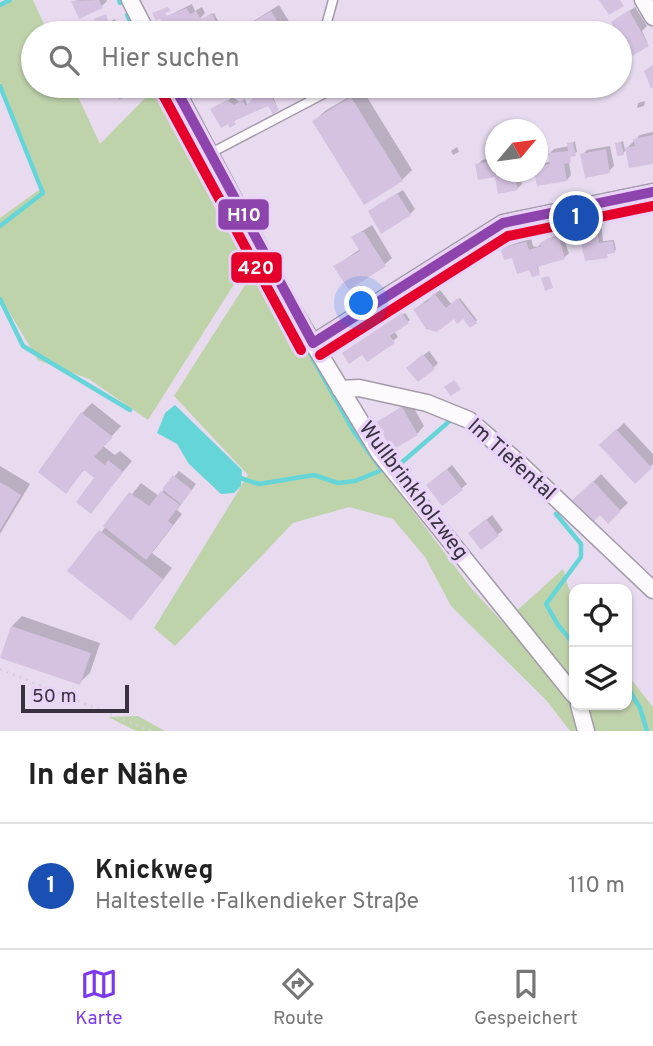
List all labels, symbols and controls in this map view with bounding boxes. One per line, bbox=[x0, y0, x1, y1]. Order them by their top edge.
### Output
search box bbox=[21, 21, 632, 98]
icon: search bbox=[45, 41, 83, 79]
text: Hier suchen bbox=[101, 43, 240, 76]
north arrow bbox=[485, 119, 548, 182]
pin: 1 bbox=[553, 192, 599, 244]
line badge: H10 bbox=[217, 198, 270, 231]
text: H10 bbox=[227, 204, 261, 228]
line badge: 420 bbox=[230, 251, 283, 284]
text: 420 bbox=[238, 257, 274, 281]
your location bbox=[344, 286, 378, 320]
street label: Im Tiefental bbox=[461, 413, 561, 507]
street label: Wullbrinkholzweg bbox=[352, 416, 474, 566]
map controls bbox=[569, 584, 632, 710]
button: locate bbox=[569, 584, 632, 647]
button: layers bbox=[569, 647, 632, 710]
scale bar bbox=[21, 682, 130, 714]
text: 50 m bbox=[32, 685, 77, 709]
text: In der Nähe bbox=[28, 758, 188, 795]
text: Knickweg bbox=[95, 855, 214, 888]
text: 1 bbox=[46, 872, 56, 901]
text: 110 m bbox=[568, 872, 625, 901]
text: Haltestelle · Falkendieker Straße bbox=[95, 888, 419, 917]
tab: Karte bbox=[75, 965, 123, 1031]
tab: Route bbox=[273, 965, 324, 1031]
tab: Gespeichert bbox=[474, 965, 578, 1031]

